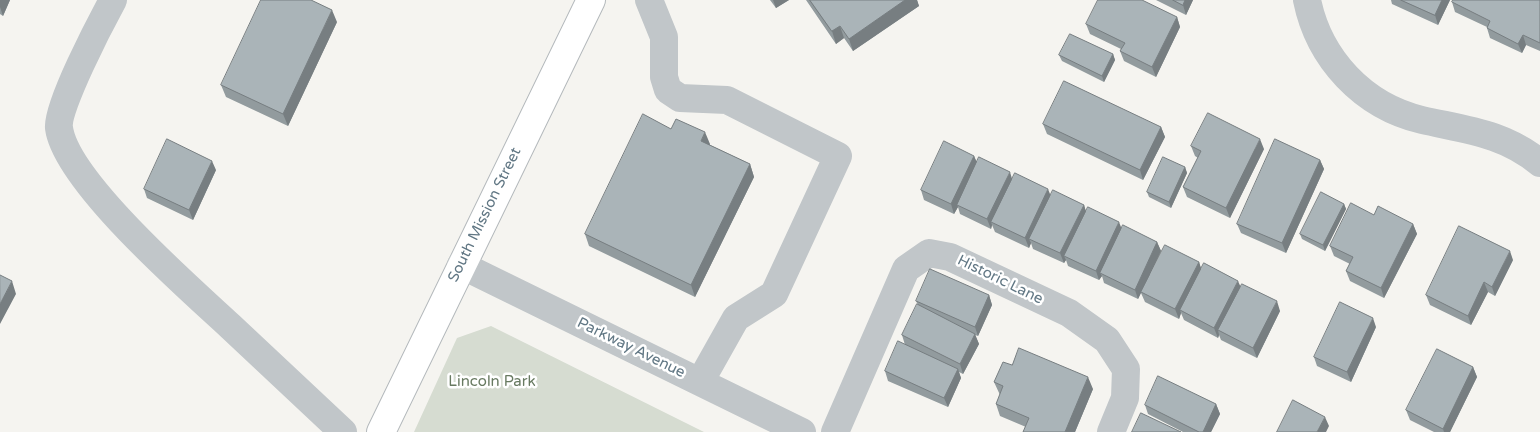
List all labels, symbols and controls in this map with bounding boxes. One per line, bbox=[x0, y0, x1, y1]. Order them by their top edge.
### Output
street label: South Mission Street bbox=[445, 145, 525, 285]
street label: Historic Lane bbox=[954, 252, 1046, 308]
street label: Parkway Avenue bbox=[574, 314, 688, 382]
park label: Lincoln Park bbox=[448, 373, 536, 391]

